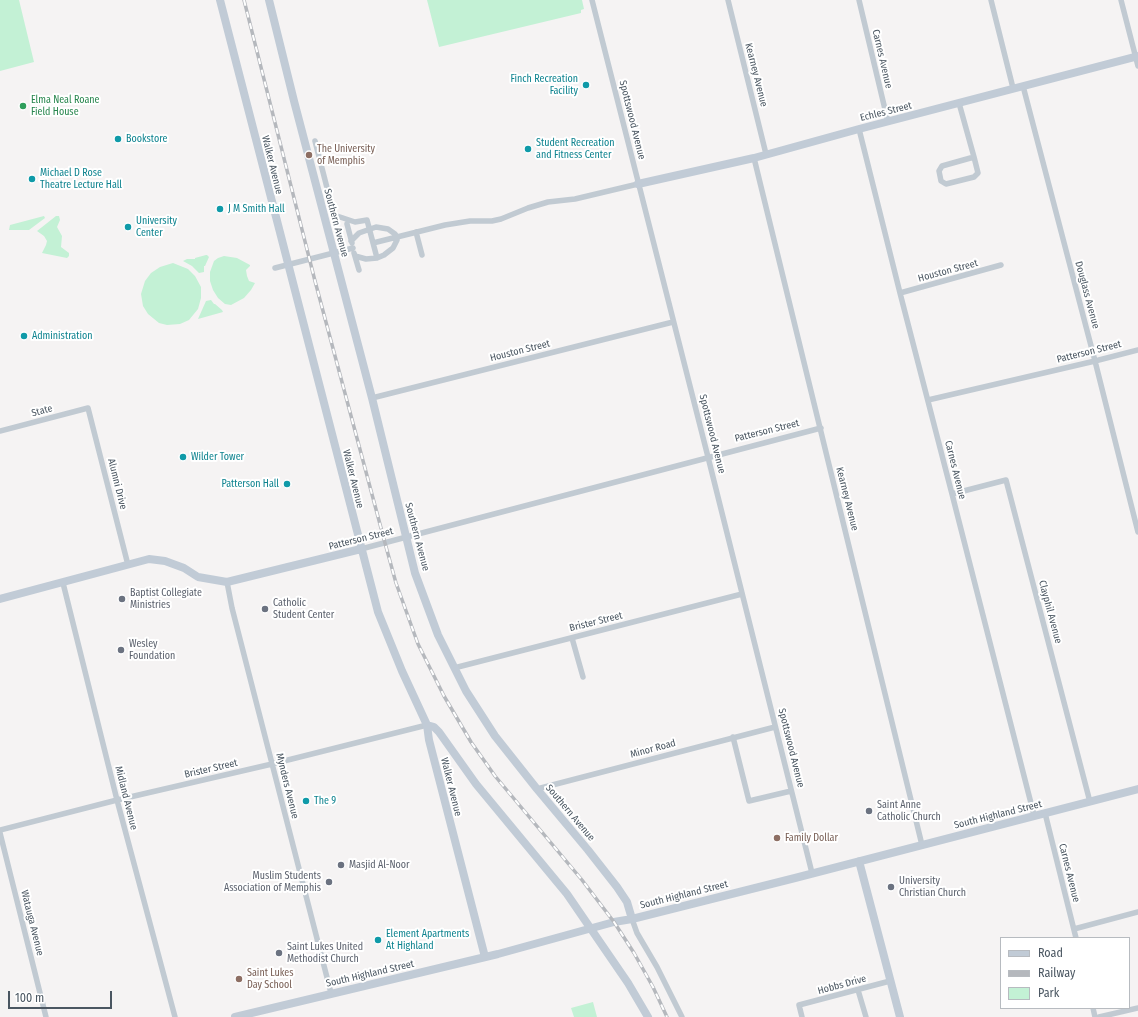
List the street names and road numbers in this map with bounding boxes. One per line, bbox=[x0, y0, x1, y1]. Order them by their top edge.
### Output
street label: Carnes Avenue bbox=[869, 28, 895, 90]
street label: Kearney Avenue bbox=[742, 42, 770, 108]
street label: Spottswood Avenue bbox=[616, 79, 648, 161]
street label: Echles Street bbox=[859, 100, 913, 124]
street label: Walker Avenue bbox=[259, 134, 285, 196]
street label: Southern Avenue bbox=[321, 188, 351, 258]
street label: Houston Street bbox=[917, 257, 979, 285]
street label: Douglass Avenue bbox=[1072, 260, 1102, 330]
street label: Houston Street bbox=[489, 338, 551, 364]
street label: Patterson Street bbox=[1056, 338, 1122, 366]
street label: Spottswood Avenue bbox=[696, 393, 728, 475]
street label: State bbox=[30, 402, 54, 420]
street label: Patterson Street bbox=[734, 417, 800, 445]
street label: Carnes Avenue bbox=[942, 439, 968, 501]
street label: Walker Avenue bbox=[340, 448, 366, 510]
street label: Alumni Drive bbox=[105, 457, 129, 511]
street label: Kearney Avenue bbox=[833, 466, 861, 532]
street label: Southern Avenue bbox=[402, 502, 432, 572]
street label: Patterson Street bbox=[328, 525, 394, 553]
street label: Clayphil Avenue bbox=[1036, 579, 1064, 645]
street label: Brister Street bbox=[568, 610, 624, 634]
street label: Spottswood Avenue bbox=[775, 707, 807, 789]
street label: Minor Road bbox=[629, 737, 677, 761]
street label: Mynders Avenue bbox=[273, 752, 301, 820]
street label: Walker Avenue bbox=[438, 756, 464, 818]
street label: Brister Street bbox=[183, 757, 239, 781]
street label: Midland Avenue bbox=[112, 765, 140, 831]
street label: Southern Avenue bbox=[543, 782, 597, 844]
street label: South Highland Street bbox=[953, 798, 1043, 832]
street label: Carnes Avenue bbox=[1056, 842, 1082, 904]
street label: South Highland Street bbox=[639, 878, 729, 912]
street label: Watauga Avenue bbox=[18, 889, 46, 957]
street label: South Highland Street bbox=[325, 958, 415, 990]
street label: Hobbs Drive bbox=[816, 973, 868, 997]

